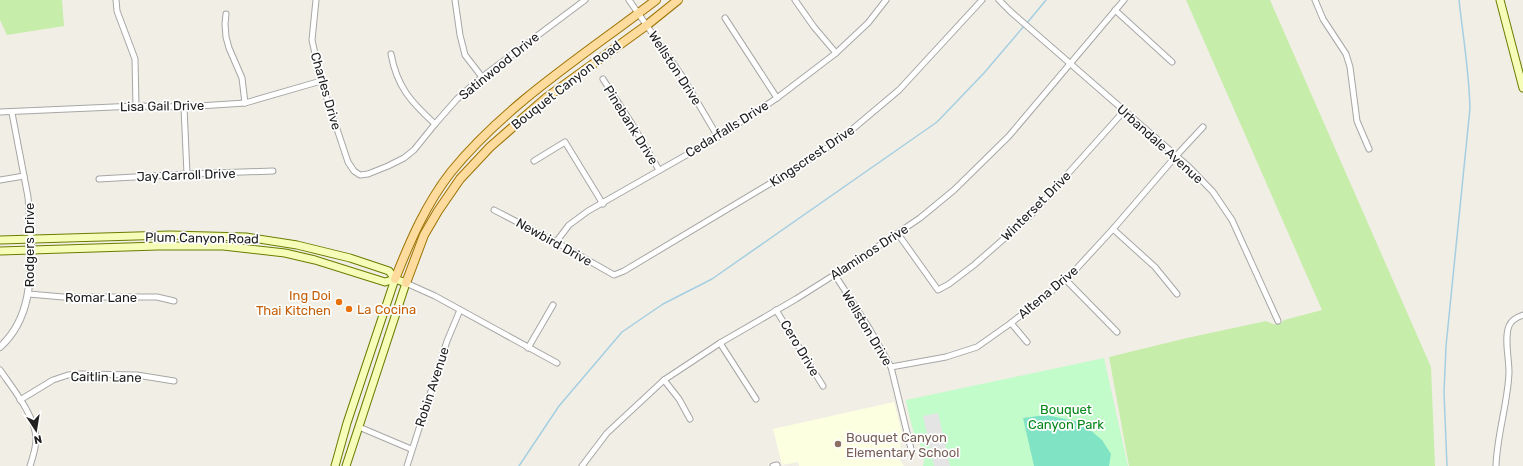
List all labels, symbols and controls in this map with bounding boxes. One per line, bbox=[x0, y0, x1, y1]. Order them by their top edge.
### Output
street label: Wellston Drive bbox=[645, 28, 705, 108]
street label: Satinwood Drive bbox=[456, 29, 542, 103]
street label: Bouquet Canyon Road bbox=[508, 38, 624, 132]
street label: Charles Drive bbox=[308, 50, 344, 132]
street label: Pinebank Drive bbox=[601, 83, 661, 167]
street label: Cedarfalls Drive bbox=[683, 97, 771, 161]
street label: Lisa Gail Drive bbox=[120, 98, 204, 114]
street label: Urbandale Avenue bbox=[1114, 101, 1206, 187]
street label: Kingscrest Drive bbox=[767, 122, 858, 191]
street label: Jay Carroll Drive bbox=[136, 166, 236, 184]
street label: Winterset Drive bbox=[998, 168, 1074, 244]
street label: Rodgers Drive bbox=[22, 203, 38, 287]
street label: Newbird Drive bbox=[513, 215, 595, 269]
street label: Alaminos Drive bbox=[827, 221, 911, 283]
street label: Plum Canyon Road bbox=[145, 230, 259, 246]
street label: Altena Drive bbox=[1015, 263, 1081, 321]
place label: Ing Doi Thai Kitchen bbox=[256, 288, 331, 318]
street label: Wellston Drive bbox=[839, 288, 895, 368]
street label: Romar Lane bbox=[65, 290, 137, 305]
marker: Ing Doi Thai Kitchen bbox=[334, 297, 344, 307]
place label: La Cocina bbox=[357, 302, 416, 317]
marker: La Cocina bbox=[344, 304, 354, 314]
street label: Cero Drive bbox=[777, 317, 823, 379]
street label: Robin Avenue bbox=[412, 345, 452, 429]
street label: Caitlin Lane bbox=[70, 369, 142, 385]
park label: Bouquet Canyon Park bbox=[1028, 402, 1104, 432]
north arrow bbox=[16, 410, 56, 450]
place label: Bouquet Canyon Elementary School bbox=[846, 430, 959, 460]
text: N bbox=[33, 432, 43, 446]
marker: Bouquet Canyon Elementary School bbox=[833, 439, 843, 449]

